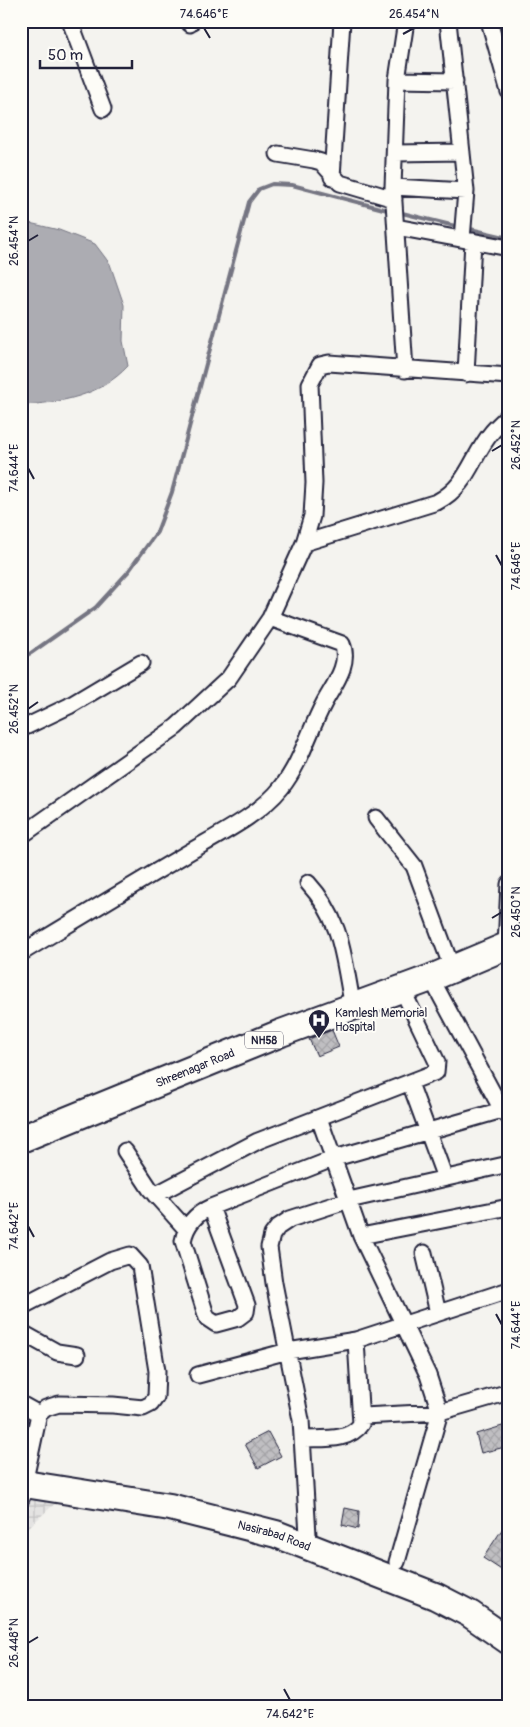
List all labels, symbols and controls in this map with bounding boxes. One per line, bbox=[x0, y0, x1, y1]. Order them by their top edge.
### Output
text: 74.646°E bbox=[180, 7, 228, 22]
text: 26.454°N bbox=[389, 7, 439, 22]
scale bar bbox=[40, 38, 132, 70]
text: 50 m bbox=[48, 46, 83, 65]
text: 26.454°N bbox=[7, 216, 22, 266]
text: 26.452°N bbox=[509, 420, 524, 470]
text: 74.644°E bbox=[7, 444, 22, 492]
text: 74.646°E bbox=[509, 542, 524, 590]
text: 26.452°N bbox=[7, 684, 22, 734]
text: 26.450°N bbox=[509, 886, 524, 938]
place label: Kamlesh Memorial Hospital bbox=[335, 1006, 427, 1035]
hospital icon: Kamlesh Memorial Hospital bbox=[307, 1008, 331, 1039]
road number: NH58 bbox=[245, 1032, 283, 1048]
street label: Shreenagar Road bbox=[153, 1046, 237, 1091]
text: 74.642°E bbox=[7, 1202, 22, 1250]
text: 74.644°E bbox=[509, 1301, 524, 1349]
street label: Nasirabad Road bbox=[236, 1518, 313, 1555]
text: 26.448°N bbox=[7, 1618, 22, 1668]
text: 74.642°E bbox=[266, 1707, 314, 1722]

